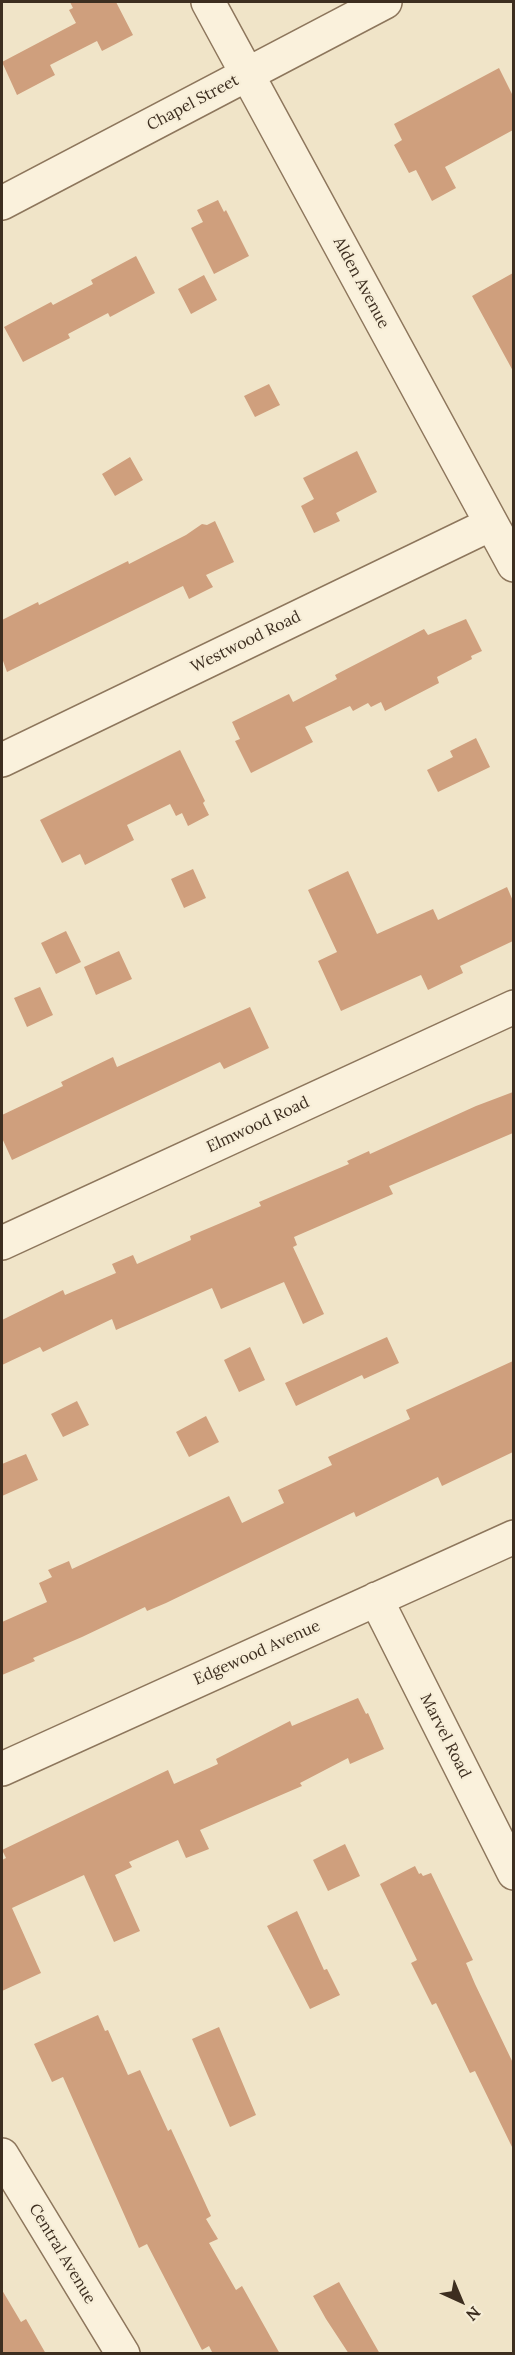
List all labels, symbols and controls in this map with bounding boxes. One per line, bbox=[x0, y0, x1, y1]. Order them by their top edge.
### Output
street label: Chapel Street bbox=[144, 71, 242, 135]
street label: Alden Avenue bbox=[329, 234, 393, 332]
street label: Westwood Road bbox=[188, 607, 304, 677]
street label: Elmwood Road bbox=[204, 1093, 312, 1157]
street label: Edgewood Avenue bbox=[191, 1617, 323, 1689]
street label: Marvel Road bbox=[415, 1691, 475, 1781]
street label: Central Avenue bbox=[25, 2200, 99, 2308]
north arrow bbox=[431, 2271, 491, 2331]
text: N bbox=[462, 2302, 485, 2325]

